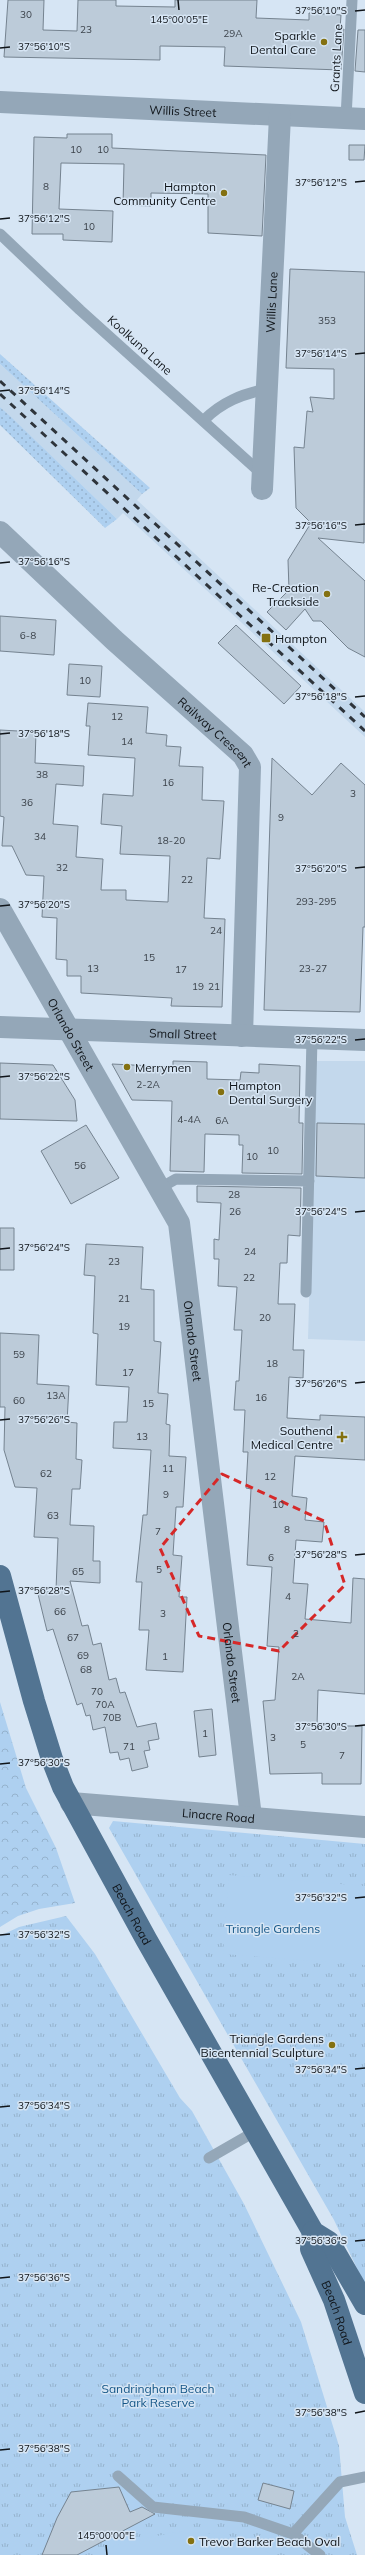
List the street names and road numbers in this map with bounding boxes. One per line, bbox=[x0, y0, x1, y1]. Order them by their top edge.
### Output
street label: Grants Lane bbox=[327, 24, 345, 92]
street label: Willis Street bbox=[149, 101, 217, 120]
street label: Willis Lane bbox=[262, 271, 280, 333]
street label: Koolkuna Lane bbox=[105, 312, 175, 378]
street label: Railway Crescent bbox=[175, 693, 256, 770]
street label: Orlando Street bbox=[45, 995, 98, 1073]
street label: Small Street bbox=[149, 1025, 217, 1042]
street label: Orlando Street bbox=[181, 1300, 206, 1382]
street label: Orlando Street bbox=[220, 1621, 245, 1704]
street label: Linacre Road bbox=[182, 1805, 255, 1825]
street label: Beach Road bbox=[110, 1881, 155, 1947]
street label: Beach Road bbox=[319, 2278, 356, 2347]

